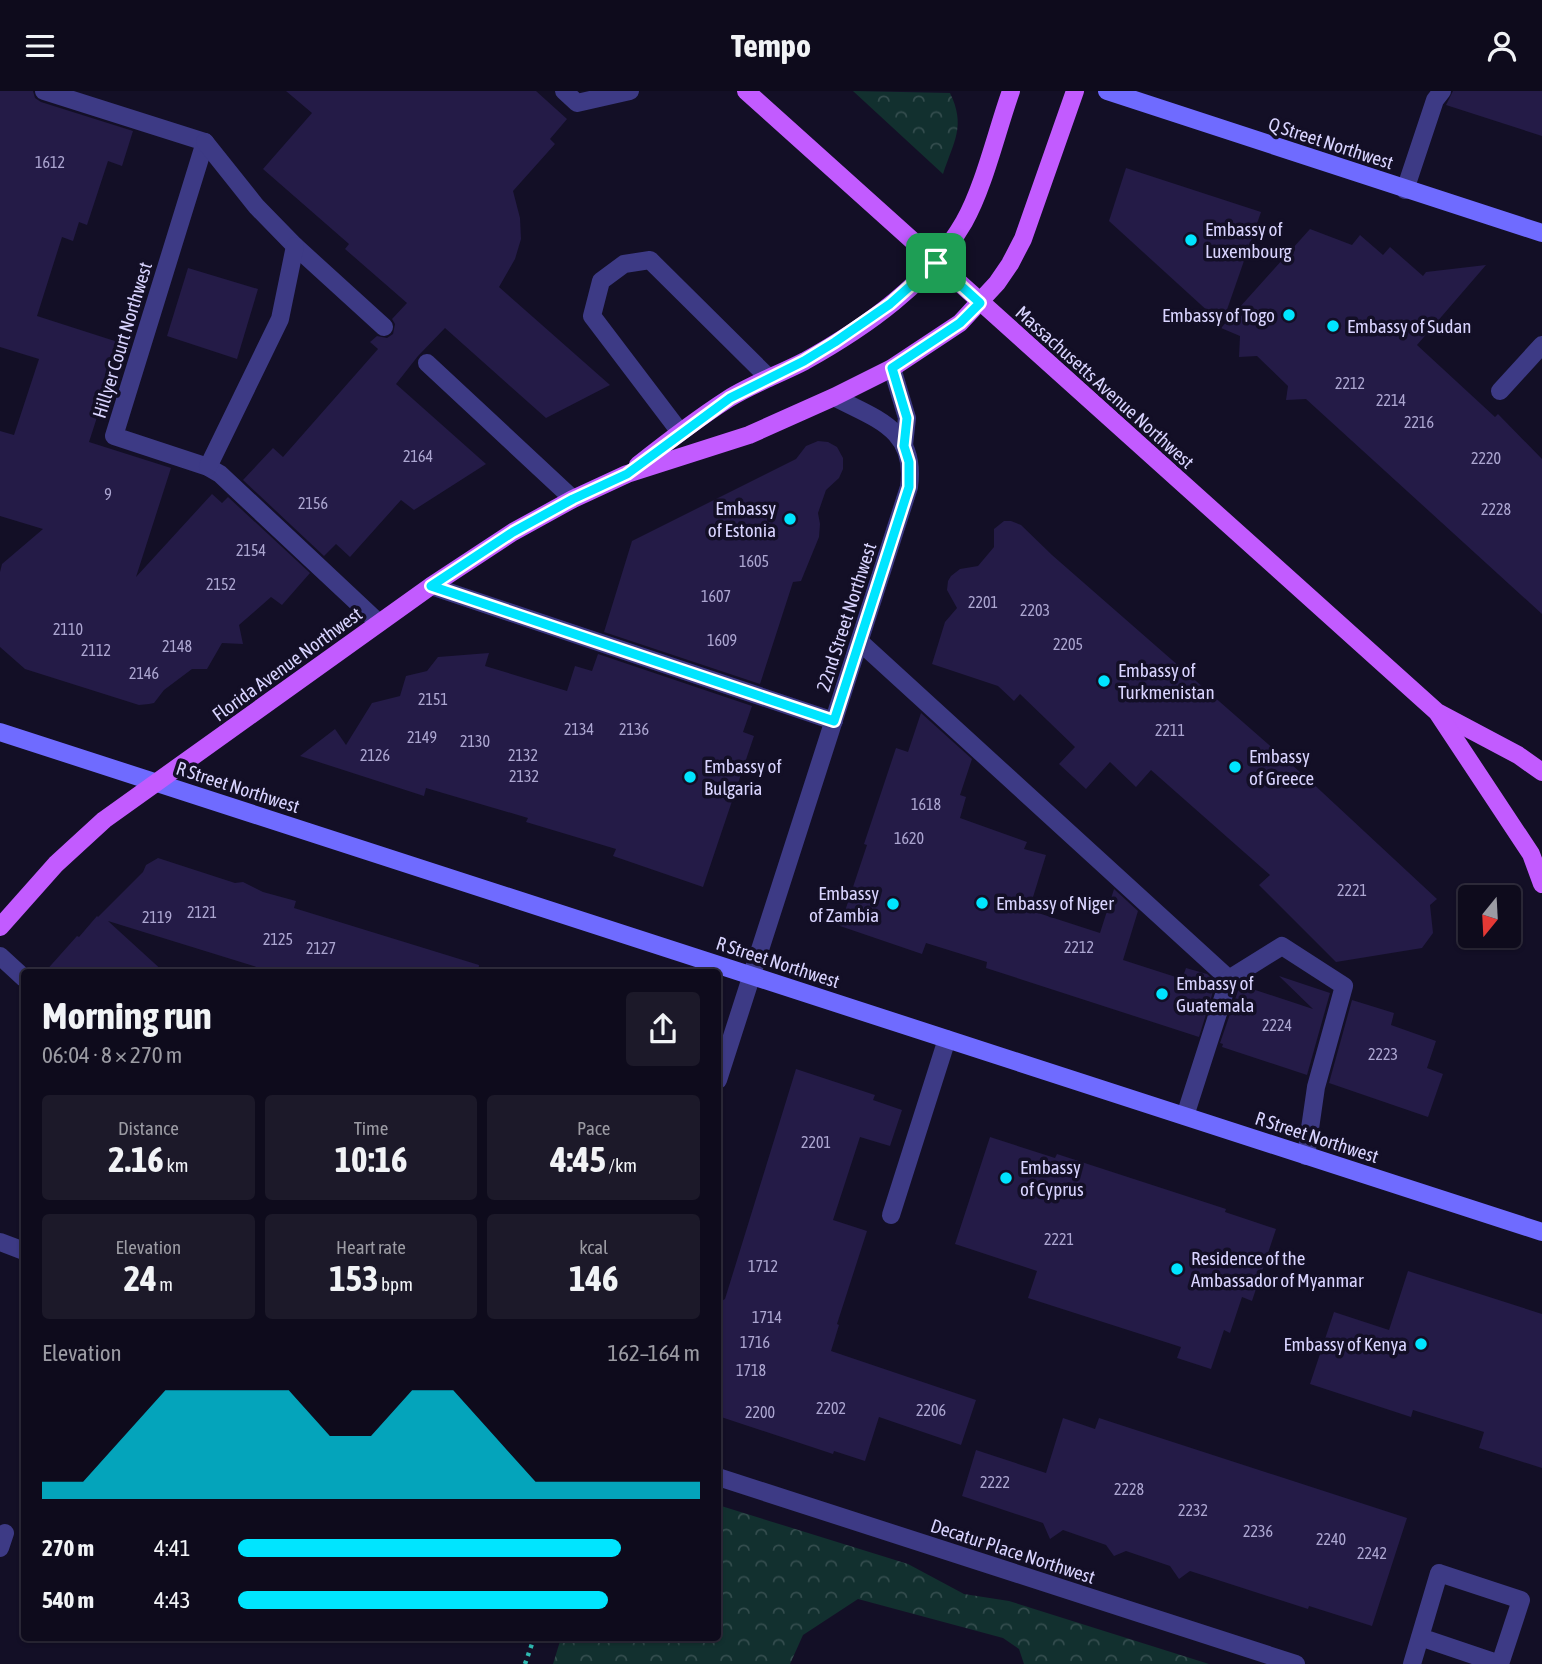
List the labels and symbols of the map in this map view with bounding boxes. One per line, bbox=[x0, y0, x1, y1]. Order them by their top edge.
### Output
street label: Q Street Northwest bbox=[1266, 112, 1396, 174]
house number: 1612 bbox=[35, 153, 65, 171]
place label: Embassy of Luxembourg bbox=[1205, 218, 1292, 262]
marker: Embassy of Luxembourg bbox=[1183, 232, 1199, 248]
pin bbox=[906, 233, 966, 293]
street label: Hillyer Court Northwest bbox=[88, 259, 156, 421]
street label: Massachusetts Avenue Northwest bbox=[1011, 301, 1199, 473]
place label: Embassy of Togo bbox=[1162, 304, 1275, 326]
marker: Embassy of Togo bbox=[1281, 307, 1297, 323]
place label: Embassy of Sudan bbox=[1347, 315, 1471, 337]
marker: Embassy of Sudan bbox=[1325, 318, 1341, 334]
house number: 2212 bbox=[1335, 374, 1365, 392]
house number: 2214 bbox=[1376, 391, 1406, 409]
house number: 2216 bbox=[1404, 413, 1434, 431]
house number: 2164 bbox=[403, 447, 433, 465]
house number: 2220 bbox=[1471, 449, 1501, 467]
house number: 9 bbox=[104, 485, 112, 503]
house number: 2156 bbox=[298, 494, 328, 512]
place label: Embassy of Estonia bbox=[708, 497, 776, 541]
house number: 2228 bbox=[1481, 500, 1511, 518]
marker: Embassy of Estonia bbox=[782, 511, 798, 527]
street label: 22nd Street Northwest bbox=[812, 540, 880, 694]
house number: 2154 bbox=[236, 541, 266, 559]
house number: 1605 bbox=[739, 552, 769, 570]
house number: 2152 bbox=[206, 575, 236, 593]
house number: 1607 bbox=[701, 587, 731, 605]
house number: 2201 bbox=[968, 593, 998, 611]
house number: 2203 bbox=[1020, 601, 1050, 619]
street label: Florida Avenue Northwest bbox=[208, 602, 366, 726]
house number: 2110 bbox=[53, 620, 83, 638]
house number: 1609 bbox=[707, 631, 737, 649]
house number: 2205 bbox=[1053, 635, 1083, 653]
house number: 2148 bbox=[162, 637, 192, 655]
house number: 2112 bbox=[81, 641, 111, 659]
place label: Embassy of Turkmenistan bbox=[1118, 659, 1215, 703]
house number: 2146 bbox=[129, 664, 159, 682]
marker: Embassy of Turkmenistan bbox=[1096, 673, 1112, 689]
house number: 2151 bbox=[418, 690, 448, 708]
house number: 2134 bbox=[564, 720, 594, 738]
house number: 2136 bbox=[619, 720, 649, 738]
house number: 2211 bbox=[1155, 721, 1185, 739]
house number: 2149 bbox=[407, 728, 437, 746]
house number: 2130 bbox=[460, 732, 490, 750]
place label: Embassy of Greece bbox=[1249, 745, 1314, 789]
house number: 2126 bbox=[360, 746, 390, 764]
house number: 2132 bbox=[508, 746, 538, 764]
place label: Embassy of Bulgaria bbox=[704, 755, 782, 799]
street label: R Street Northwest bbox=[173, 757, 303, 817]
marker: Embassy of Greece bbox=[1227, 759, 1243, 775]
house number: 2132 bbox=[509, 767, 539, 785]
marker: Embassy of Bulgaria bbox=[682, 769, 698, 785]
house number: 1618 bbox=[911, 795, 941, 813]
house number: 1620 bbox=[894, 829, 924, 847]
house number: 2221 bbox=[1337, 881, 1367, 899]
place label: Embassy of Zambia bbox=[809, 882, 879, 926]
north arrow bbox=[1458, 885, 1521, 949]
place label: Embassy of Niger bbox=[996, 892, 1114, 914]
marker: Embassy of Niger bbox=[974, 895, 990, 911]
marker: Embassy of Zambia bbox=[885, 896, 901, 912]
house number: 2121 bbox=[187, 903, 217, 921]
house number: 2119 bbox=[142, 908, 172, 926]
house number: 2125 bbox=[263, 930, 293, 948]
street label: R Street Northwest bbox=[713, 932, 843, 992]
house number: 2212 bbox=[1064, 938, 1094, 956]
house number: 2127 bbox=[306, 939, 336, 957]
place label: Embassy of Guatemala bbox=[1176, 972, 1254, 1016]
marker: Embassy of Guatemala bbox=[1154, 986, 1170, 1002]
house number: 2224 bbox=[1262, 1016, 1292, 1034]
house number: 2223 bbox=[1368, 1045, 1398, 1063]
street label: R Street Northwest bbox=[1252, 1107, 1382, 1167]
house number: 2201 bbox=[801, 1133, 831, 1151]
place label: Embassy of Cyprus bbox=[1020, 1156, 1084, 1200]
marker: Embassy of Cyprus bbox=[998, 1170, 1014, 1186]
house number: 2221 bbox=[1044, 1230, 1074, 1248]
place label: Residence of the Ambassador of Myanmar bbox=[1191, 1247, 1364, 1291]
house number: 1712 bbox=[748, 1257, 778, 1275]
marker: Residence of the Ambassador of Myanmar bbox=[1169, 1261, 1185, 1277]
house number: 1714 bbox=[752, 1308, 782, 1326]
house number: 1716 bbox=[740, 1333, 770, 1351]
place label: Embassy of Kenya bbox=[1284, 1333, 1407, 1355]
marker: Embassy of Kenya bbox=[1413, 1336, 1429, 1352]
house number: 1718 bbox=[736, 1361, 766, 1379]
house number: 2202 bbox=[816, 1399, 846, 1417]
house number: 2206 bbox=[916, 1401, 946, 1419]
house number: 2200 bbox=[745, 1403, 775, 1421]
house number: 2222 bbox=[980, 1473, 1010, 1491]
house number: 2228 bbox=[1114, 1480, 1144, 1498]
house number: 2232 bbox=[1178, 1501, 1208, 1519]
street label: Decatur Place Northwest bbox=[928, 1514, 1098, 1588]
house number: 2236 bbox=[1243, 1522, 1273, 1540]
house number: 2240 bbox=[1316, 1530, 1346, 1548]
house number: 2242 bbox=[1357, 1544, 1387, 1562]

